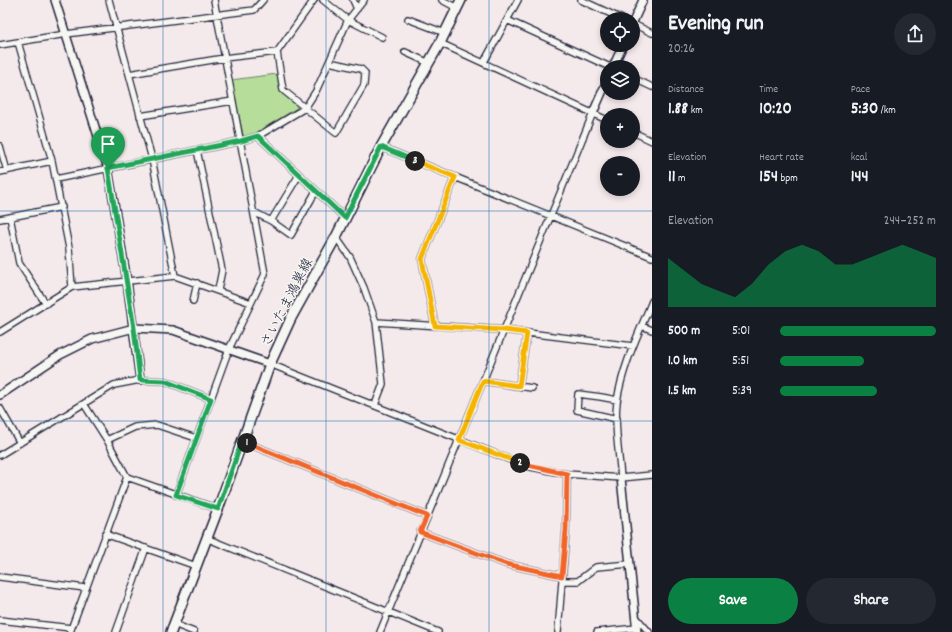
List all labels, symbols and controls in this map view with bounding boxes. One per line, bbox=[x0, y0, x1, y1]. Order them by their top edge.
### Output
text: Evening run bbox=[668, 9, 764, 40]
map controls bbox=[600, 12, 640, 196]
button: locate bbox=[600, 12, 640, 52]
button: share bbox=[894, 13, 936, 55]
text: 20:26 bbox=[668, 40, 695, 59]
button: layers bbox=[600, 60, 640, 100]
text: Distance bbox=[668, 82, 704, 98]
text: Time bbox=[759, 82, 778, 98]
text: Pace bbox=[851, 82, 870, 98]
text: 1.88 bbox=[668, 98, 688, 122]
text: 10:20 bbox=[759, 98, 792, 122]
text: 5:30 bbox=[851, 98, 878, 122]
text: km bbox=[688, 103, 703, 119]
text: /km bbox=[878, 103, 896, 119]
button: + bbox=[600, 108, 640, 148]
pin bbox=[91, 127, 125, 168]
icon: arrive bbox=[97, 133, 119, 155]
text: Elevation bbox=[668, 150, 706, 166]
text: Heart rate bbox=[759, 150, 804, 166]
text: kcal bbox=[851, 150, 867, 166]
pin: 3 bbox=[405, 151, 425, 171]
text: 3 bbox=[413, 153, 417, 169]
button: − bbox=[600, 156, 640, 196]
text: 11 bbox=[668, 166, 675, 190]
text: 154 bbox=[759, 166, 778, 190]
text: 144 bbox=[851, 166, 869, 190]
text: m bbox=[675, 171, 686, 187]
text: bpm bbox=[778, 171, 798, 187]
text: Elevation bbox=[668, 212, 713, 231]
text: 244–252 m bbox=[884, 212, 936, 231]
street label: さいたま鴻巣線 bbox=[257, 255, 319, 351]
text: 500 m bbox=[668, 322, 700, 341]
text: 5:01 bbox=[732, 322, 750, 341]
text: 1.0 km bbox=[668, 352, 697, 371]
text: 5:51 bbox=[732, 352, 749, 371]
text: 1.5 km bbox=[668, 382, 696, 401]
text: 5:39 bbox=[732, 382, 752, 401]
pin: 1 bbox=[237, 433, 257, 453]
text: 1 bbox=[246, 435, 248, 451]
pin: 2 bbox=[510, 453, 530, 473]
text: 2 bbox=[518, 455, 522, 471]
button: Save bbox=[668, 578, 798, 624]
button: Share bbox=[806, 578, 936, 624]

